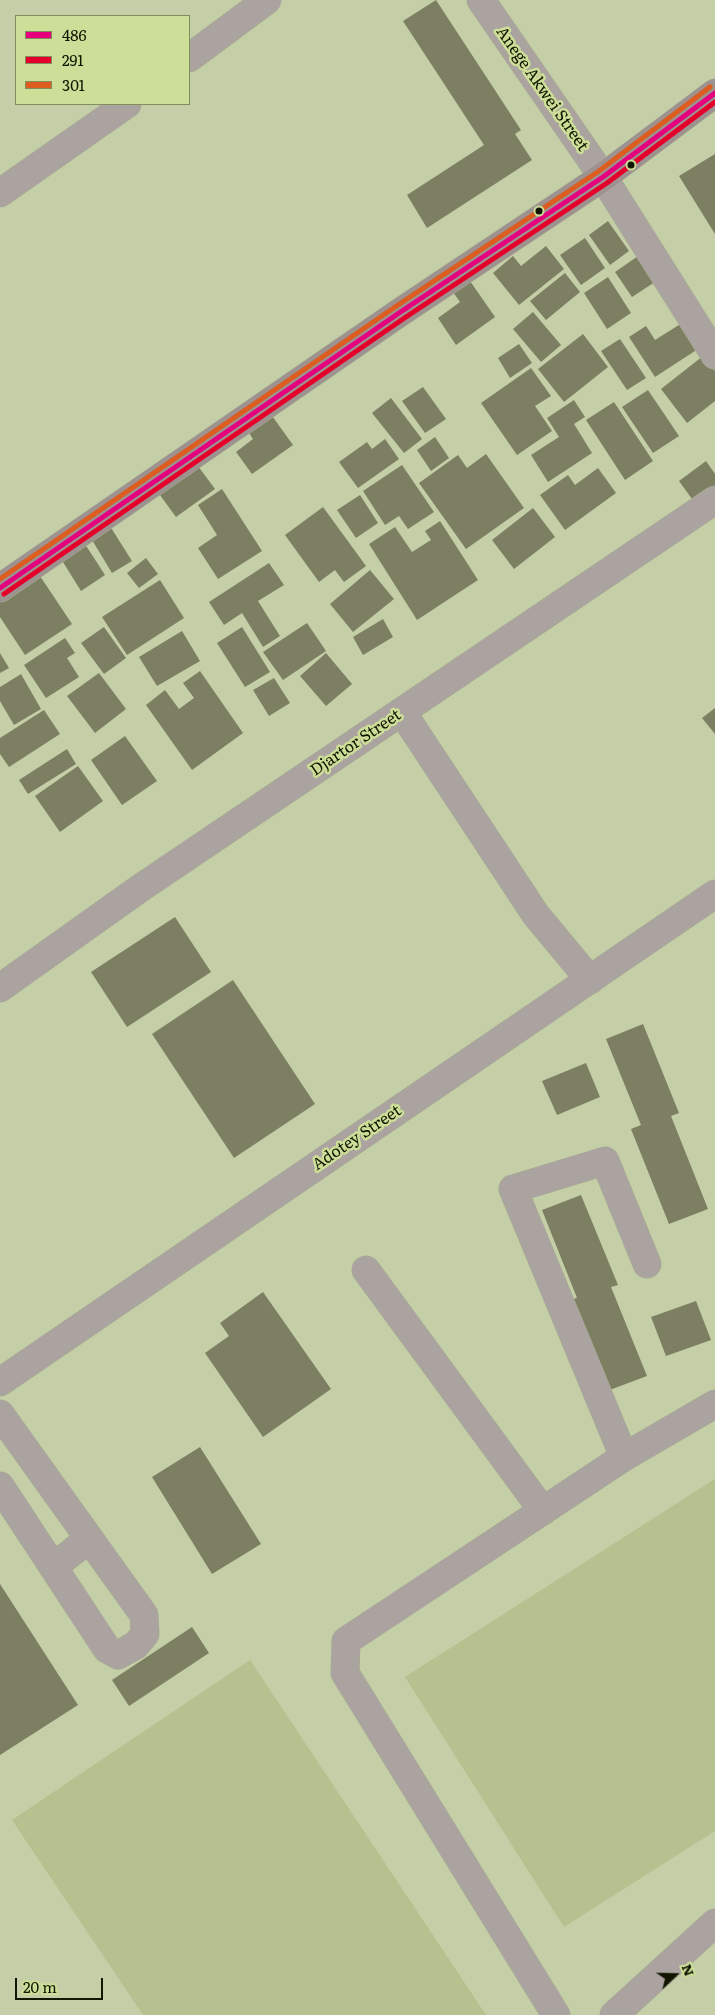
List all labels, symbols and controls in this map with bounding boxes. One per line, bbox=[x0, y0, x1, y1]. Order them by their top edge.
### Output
legend bbox=[15, 15, 190, 105]
text: 486 bbox=[62, 23, 87, 46]
street label: Anege Akwei Street bbox=[492, 23, 592, 155]
text: 291 bbox=[62, 48, 84, 71]
text: 301 bbox=[62, 73, 85, 96]
unlabelled marker bbox=[626, 160, 636, 170]
unlabelled marker bbox=[534, 206, 544, 216]
street label: Djartor Street bbox=[307, 706, 405, 780]
street label: Adotey Street bbox=[309, 1101, 405, 1175]
north arrow bbox=[650, 1950, 700, 2000]
text: N bbox=[678, 1961, 700, 1979]
scale bar bbox=[18, 1968, 105, 2000]
text: 20 m bbox=[23, 1975, 57, 1998]

